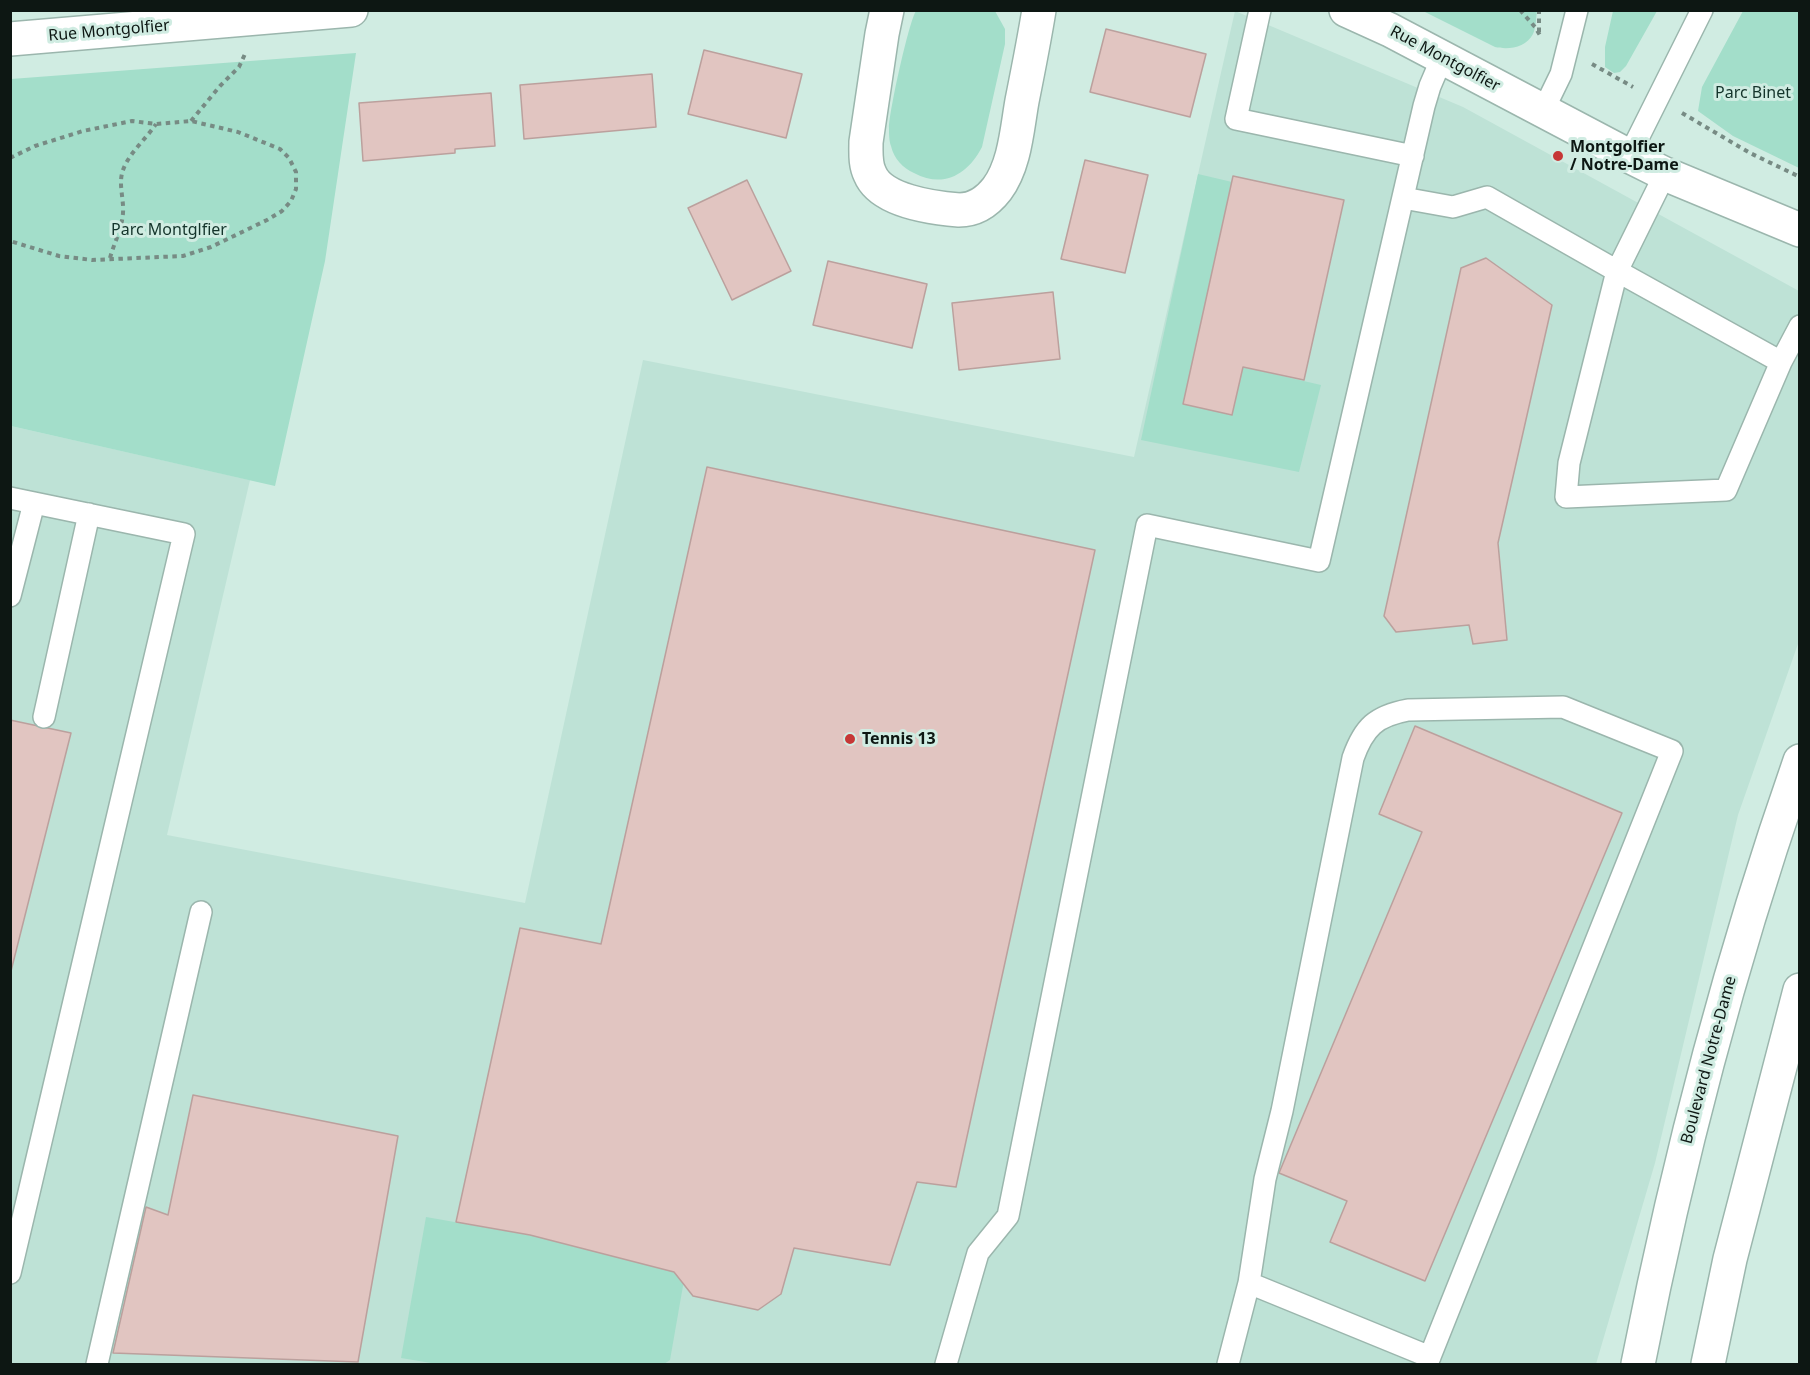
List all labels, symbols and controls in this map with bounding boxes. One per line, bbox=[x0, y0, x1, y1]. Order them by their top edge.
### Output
street label: Rue Montgolfier bbox=[47, 16, 171, 46]
street label: Rue Montgolfier bbox=[1387, 22, 1503, 96]
park label: Parc Binet bbox=[1715, 83, 1791, 103]
place label: Montgolfier / Notre-Dame bbox=[1570, 137, 1679, 175]
marker: Montgolfier / Notre-Dame bbox=[1551, 149, 1565, 163]
park label: Parc Montglfier bbox=[111, 220, 227, 240]
place label: Tennis 13 bbox=[862, 729, 936, 749]
marker: Tennis 13 bbox=[843, 732, 857, 746]
street label: Boulevard Notre-Dame bbox=[1677, 974, 1741, 1146]

